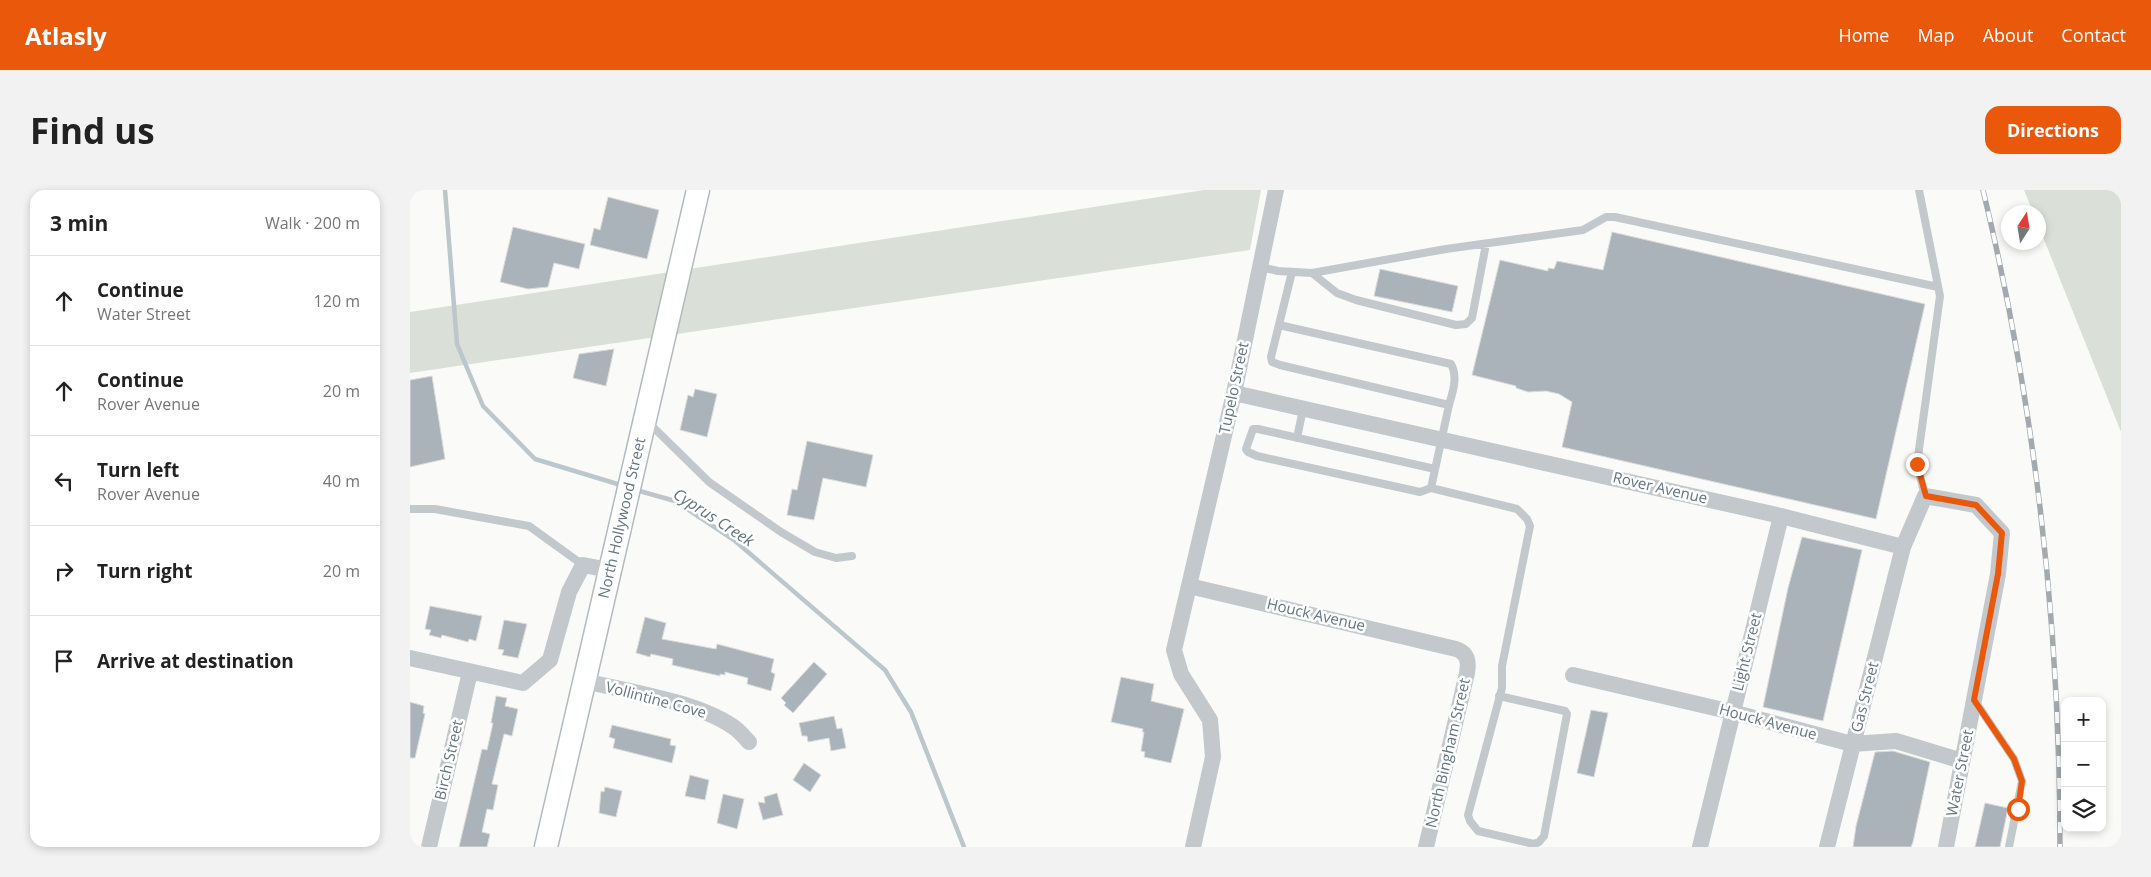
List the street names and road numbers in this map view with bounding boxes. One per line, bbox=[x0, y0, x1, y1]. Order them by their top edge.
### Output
street label: Tupelo Street bbox=[1214, 340, 1253, 436]
street label: North Hollywood Street bbox=[593, 435, 649, 600]
street label: Rover Avenue bbox=[1611, 466, 1709, 508]
street label: Houck Avenue bbox=[1265, 593, 1367, 635]
street label: Light Street bbox=[1727, 610, 1765, 693]
street label: Gas Street bbox=[1846, 659, 1882, 734]
street label: Vollintine Cove bbox=[604, 676, 709, 722]
street label: North Bingham Street bbox=[1420, 676, 1474, 830]
street label: Houck Avenue bbox=[1717, 698, 1819, 744]
street label: Birch Street bbox=[429, 718, 467, 802]
street label: Water Street bbox=[1941, 728, 1977, 818]

